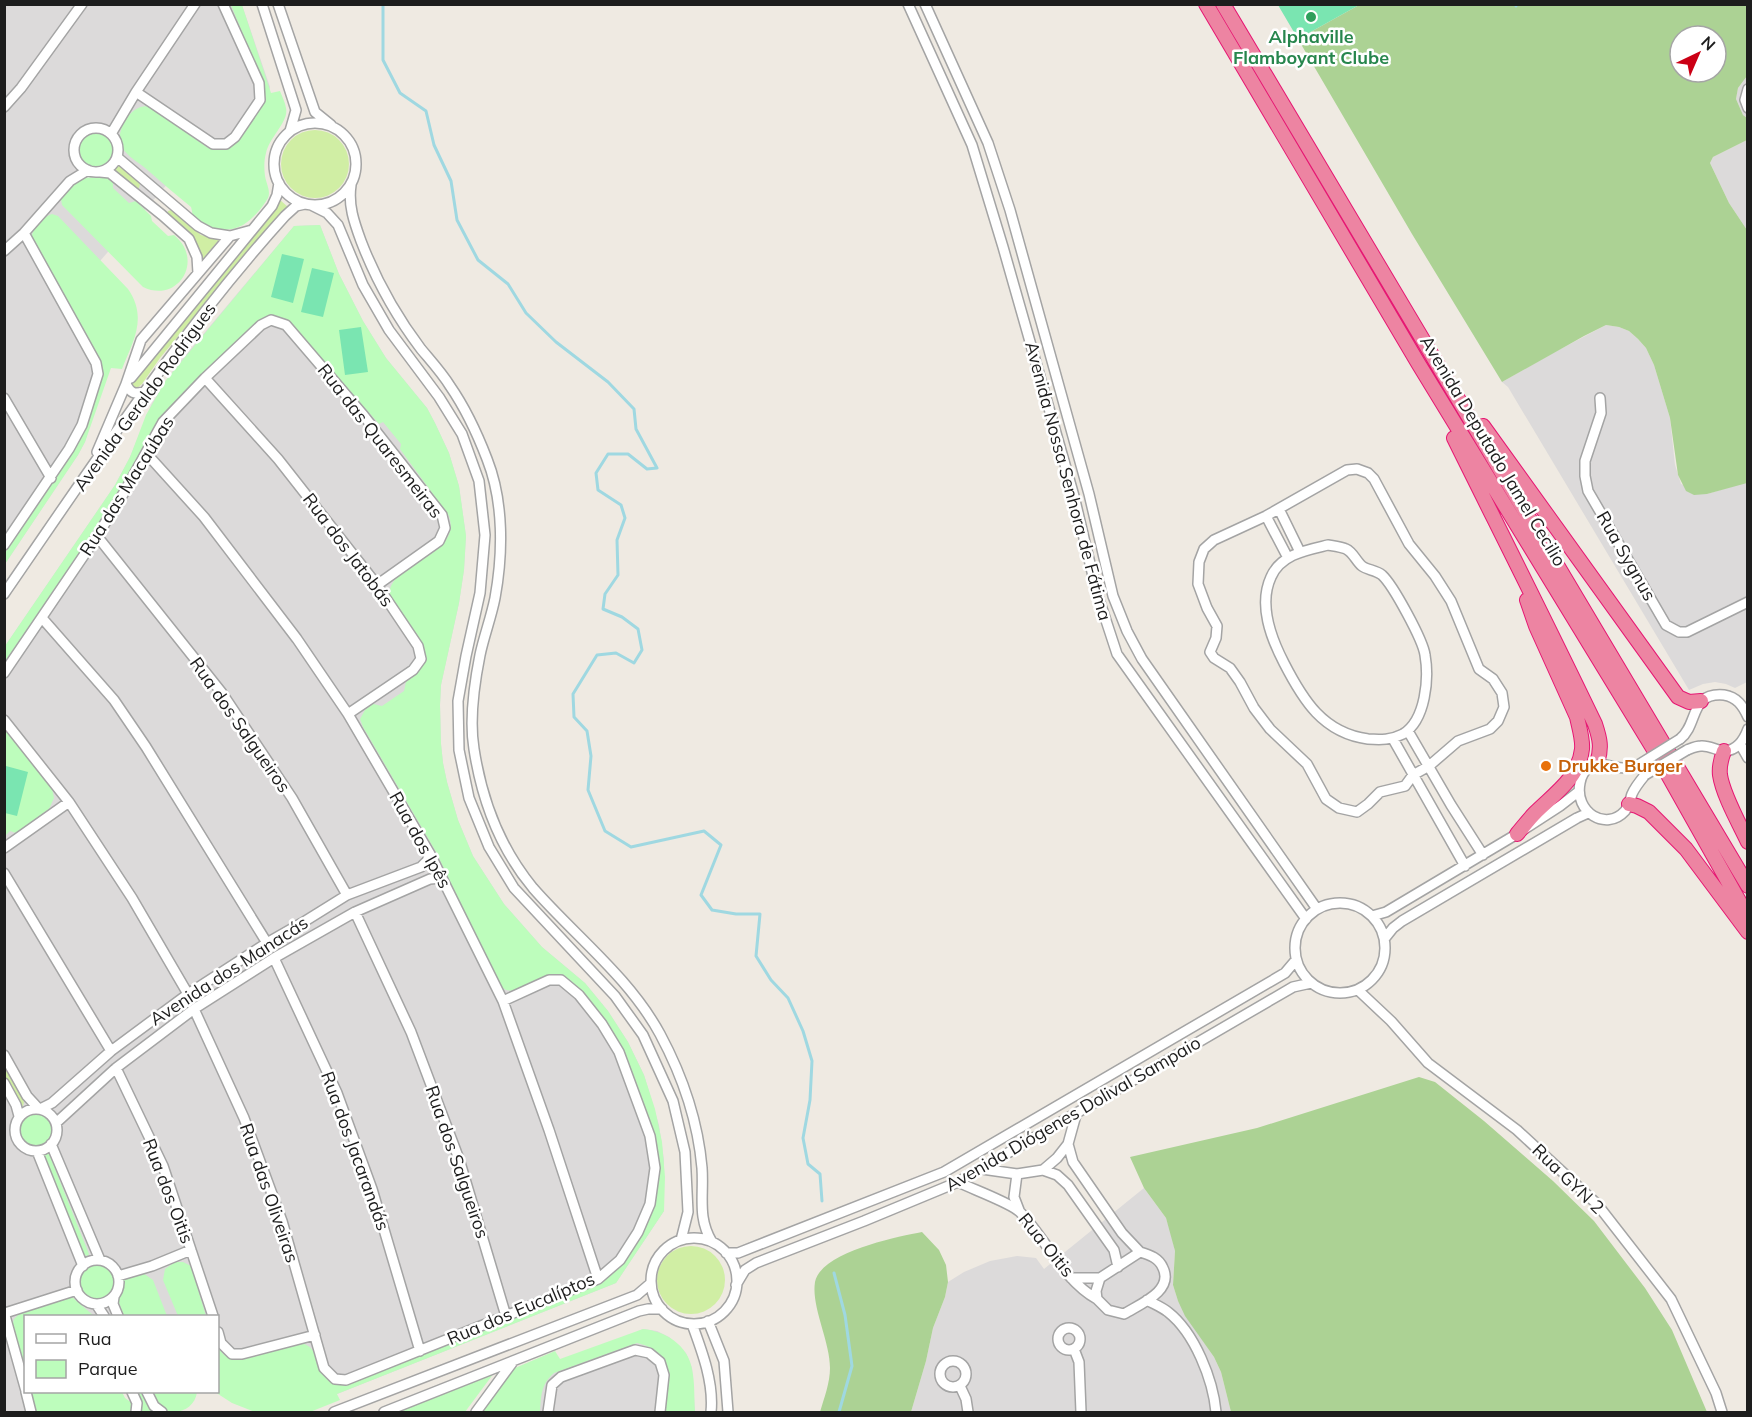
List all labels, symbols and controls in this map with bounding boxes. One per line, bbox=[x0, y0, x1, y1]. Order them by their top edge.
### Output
marker: Alphaville Flamboyant Clube bbox=[1304, 10, 1318, 24]
north arrow bbox=[1668, 24, 1728, 84]
place label: Alphaville Flamboyant Clube bbox=[1233, 25, 1389, 69]
text: N bbox=[1697, 32, 1720, 55]
street label: Avenida Geraldo Rodrigues bbox=[68, 298, 221, 495]
street label: Avenida Deputado Jamel Cecilio bbox=[1415, 331, 1572, 570]
street label: Avenida Nossa Senhora de Fátima bbox=[1020, 339, 1117, 623]
street label: Rua das Quaresmeiras bbox=[313, 359, 448, 523]
street label: Rua das Macaúbas bbox=[74, 412, 179, 560]
street label: Rua dos Jatobás bbox=[298, 488, 399, 611]
street label: Rua Sygnus bbox=[1592, 507, 1661, 605]
street label: Rua dos Salgueiros bbox=[185, 652, 296, 797]
place label: Drukke Burger bbox=[1558, 754, 1683, 777]
marker: Drukke Burger bbox=[1539, 759, 1553, 773]
street label: Rua dos Ipês bbox=[384, 787, 457, 892]
street label: Avenida dos Manacás bbox=[145, 911, 312, 1030]
street label: Avenida Diógenes Dolival Sampaio bbox=[941, 1031, 1205, 1196]
street label: Rua dos Jacarandás bbox=[316, 1068, 395, 1234]
street label: Rua dos Salgueiros bbox=[421, 1082, 494, 1241]
street label: Rua das Oliveiras bbox=[235, 1120, 304, 1266]
street label: Rua dos Oitis bbox=[138, 1135, 199, 1247]
street label: Rua GYN 2 bbox=[1527, 1139, 1609, 1219]
street label: Rua Oitis bbox=[1014, 1208, 1079, 1282]
street label: Rua dos Eucalíptos bbox=[443, 1267, 598, 1350]
legend bbox=[24, 1315, 219, 1393]
text: Rua bbox=[78, 1327, 112, 1350]
text: Parque bbox=[78, 1357, 137, 1380]

